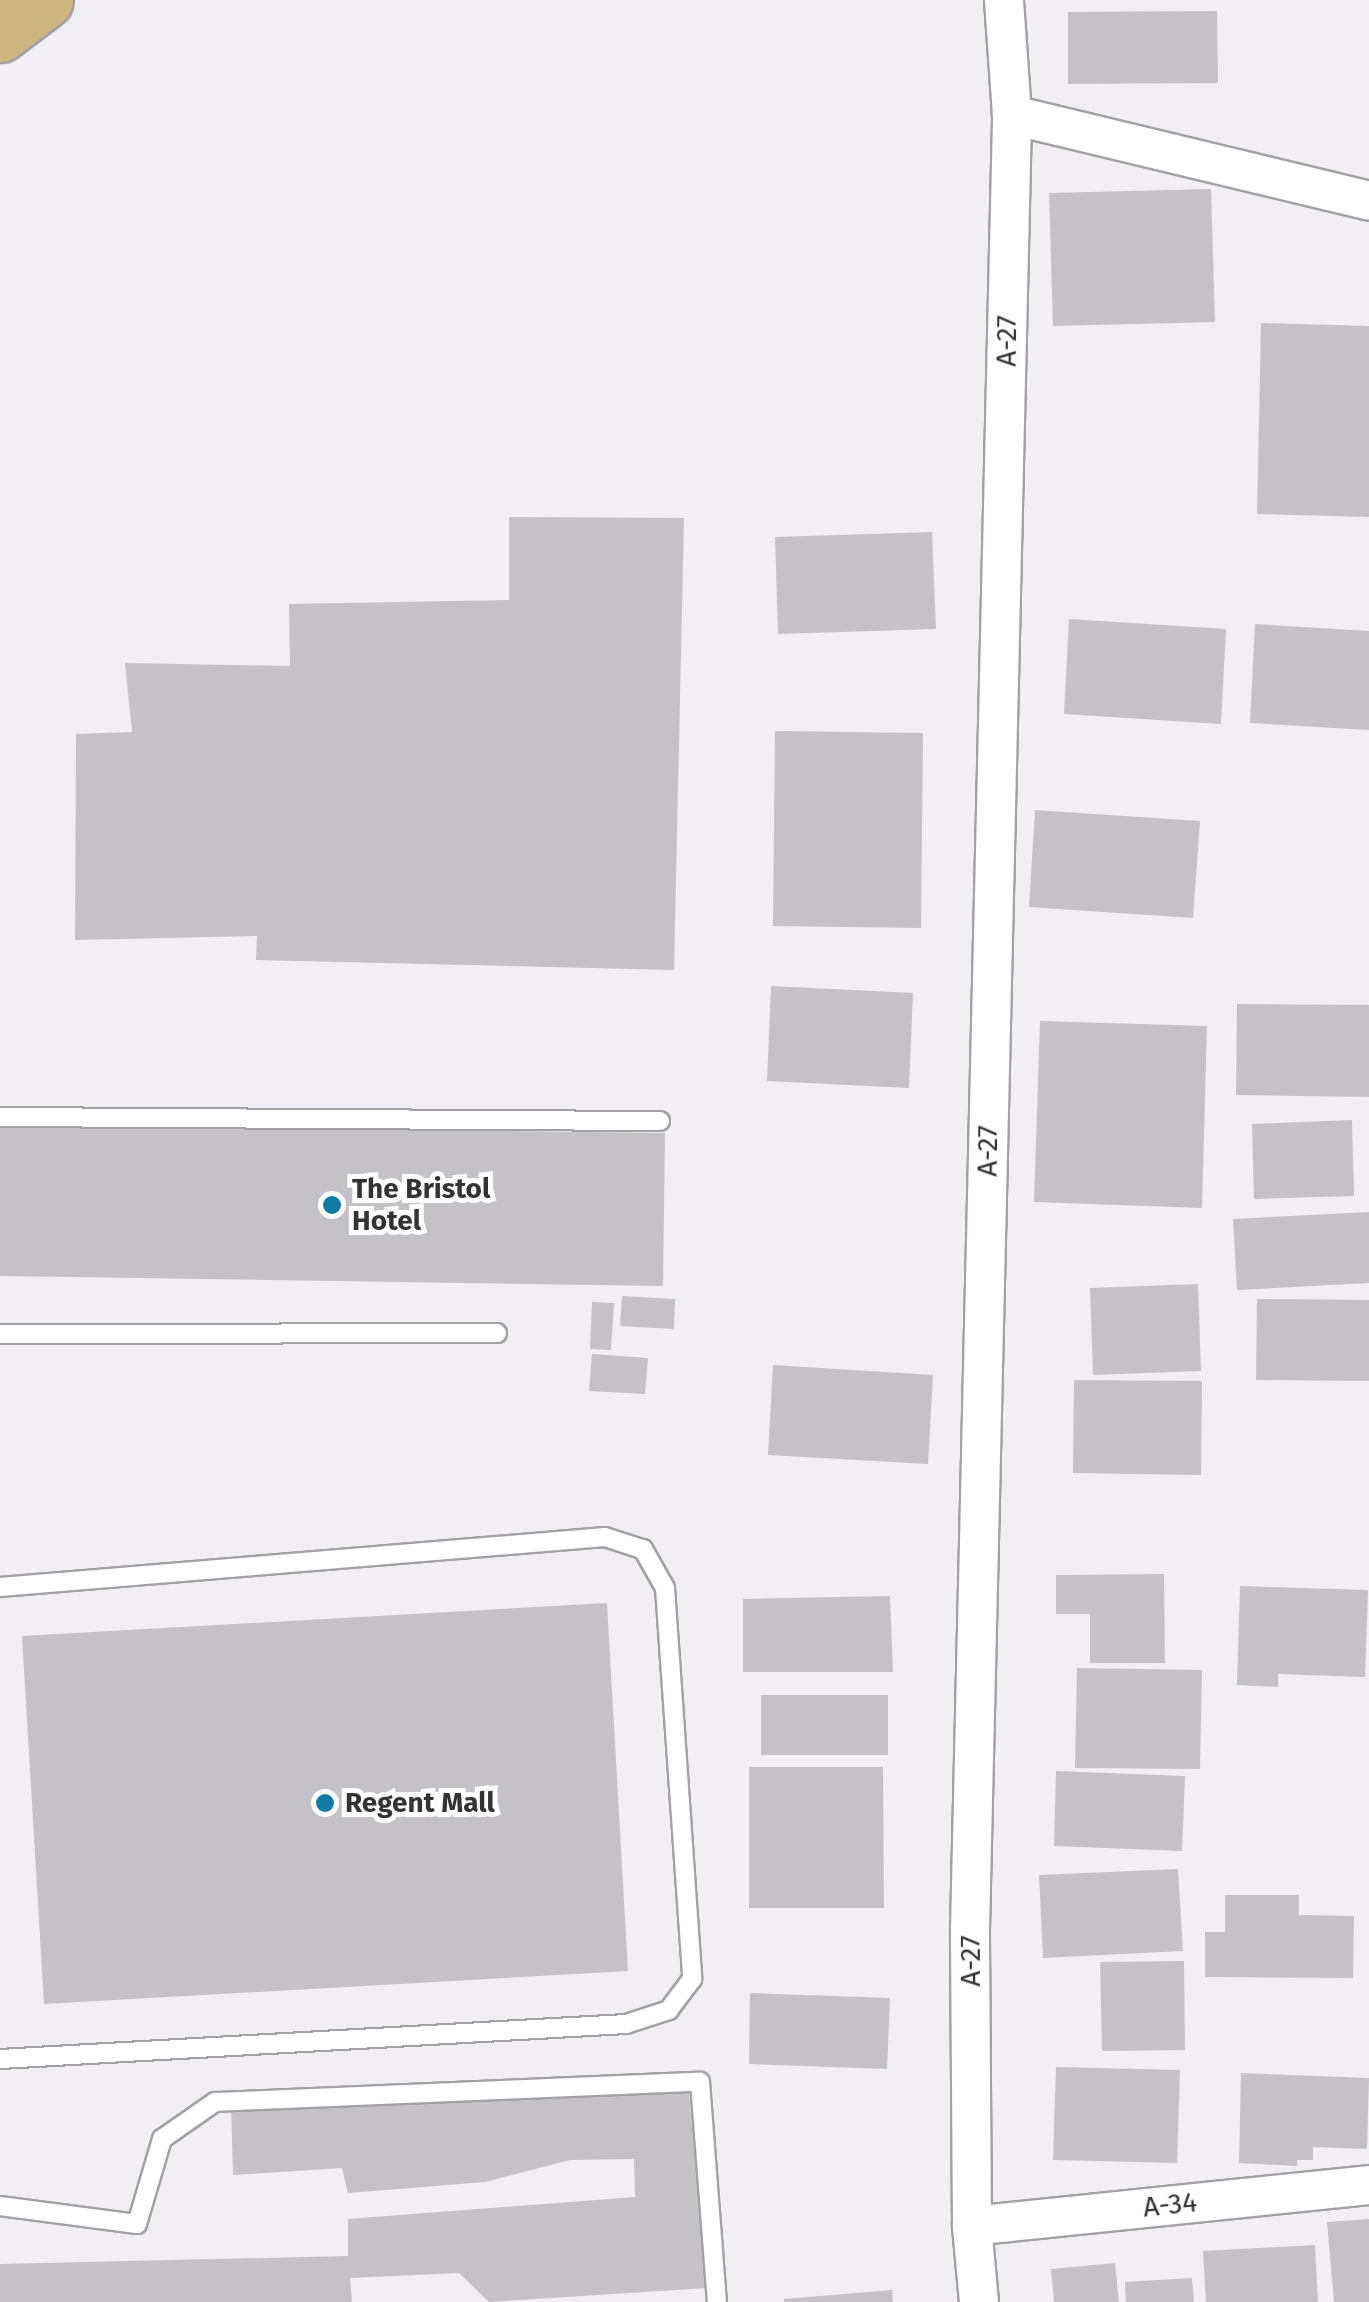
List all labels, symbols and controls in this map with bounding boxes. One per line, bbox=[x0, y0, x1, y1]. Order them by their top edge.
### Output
street label: A-27 bbox=[990, 315, 1024, 367]
street label: A-27 bbox=[971, 1125, 1005, 1177]
place label: The Bristol Hotel bbox=[352, 1172, 490, 1238]
marker: The Bristol Hotel bbox=[321, 1194, 343, 1216]
place label: Regent Mall bbox=[345, 1786, 495, 1820]
marker: Regent Mall bbox=[314, 1792, 336, 1814]
street label: A-27 bbox=[954, 1935, 988, 1987]
street label: A-34 bbox=[1141, 2185, 1199, 2225]

